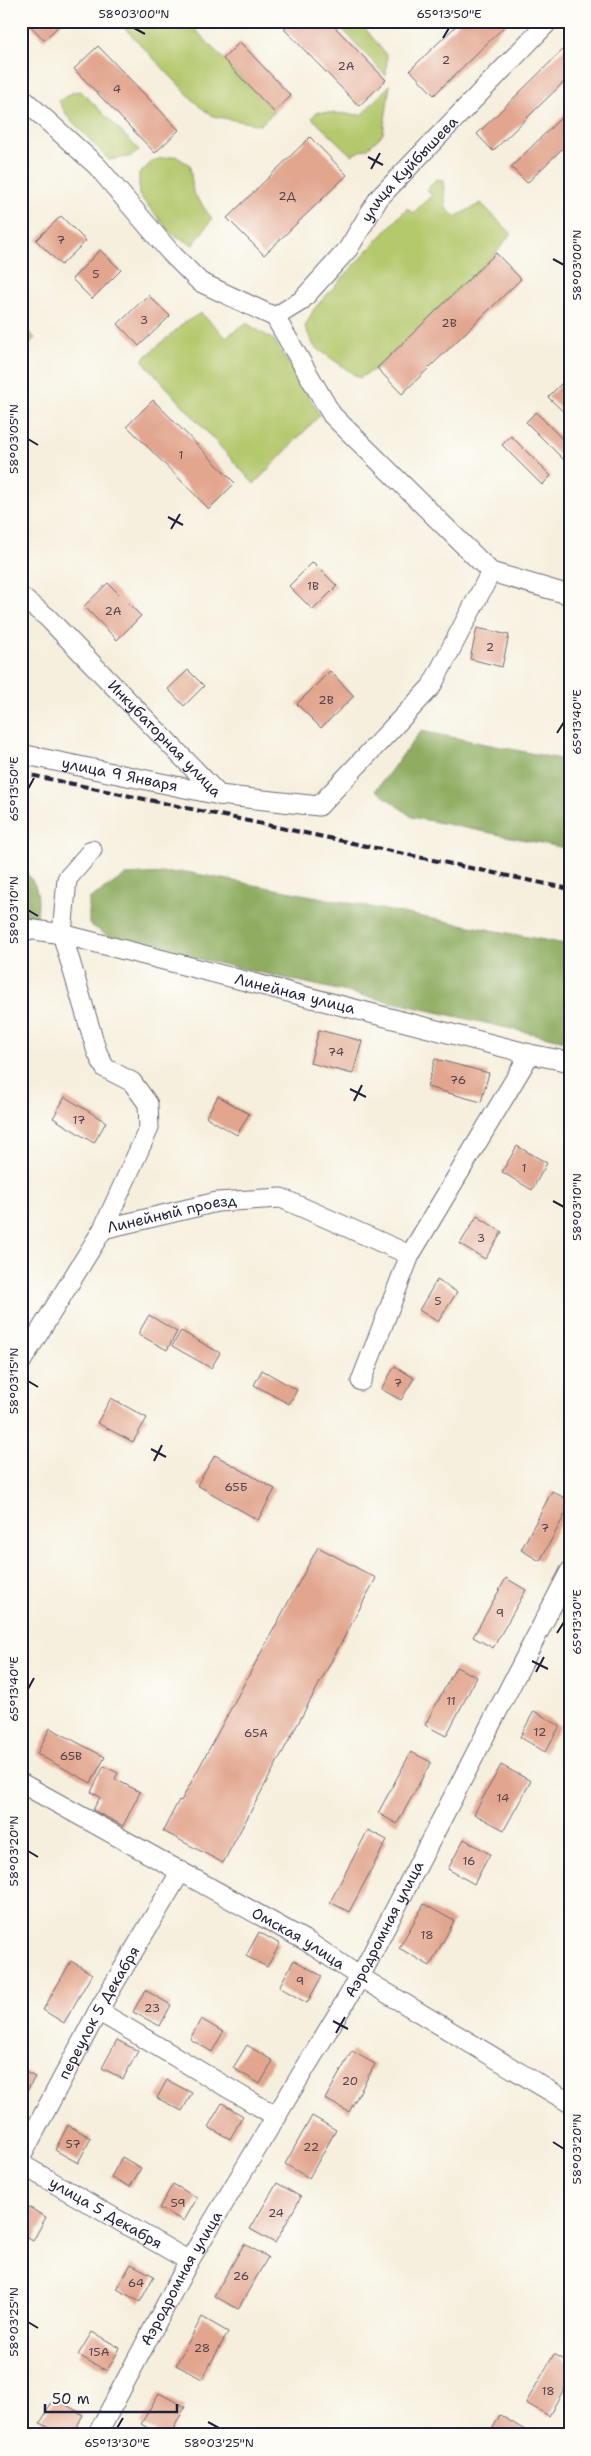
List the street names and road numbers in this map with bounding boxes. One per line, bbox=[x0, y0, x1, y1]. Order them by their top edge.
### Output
street label: улица Куйбышева bbox=[357, 111, 463, 226]
street label: Инкубаторная улица bbox=[103, 676, 226, 802]
street label: улица 9 Января bbox=[60, 753, 180, 796]
street label: Линейная улица bbox=[233, 969, 358, 1019]
street label: Линейный проезд bbox=[105, 1191, 238, 1238]
street label: Аэродромная улица bbox=[340, 1857, 429, 2001]
street label: Омская улица bbox=[248, 1903, 349, 1974]
street label: переулок 5 Декабря bbox=[54, 1942, 144, 2083]
street label: улица 5 Декабря bbox=[46, 2173, 166, 2253]
street label: Аэродромная улица bbox=[136, 2207, 227, 2349]

